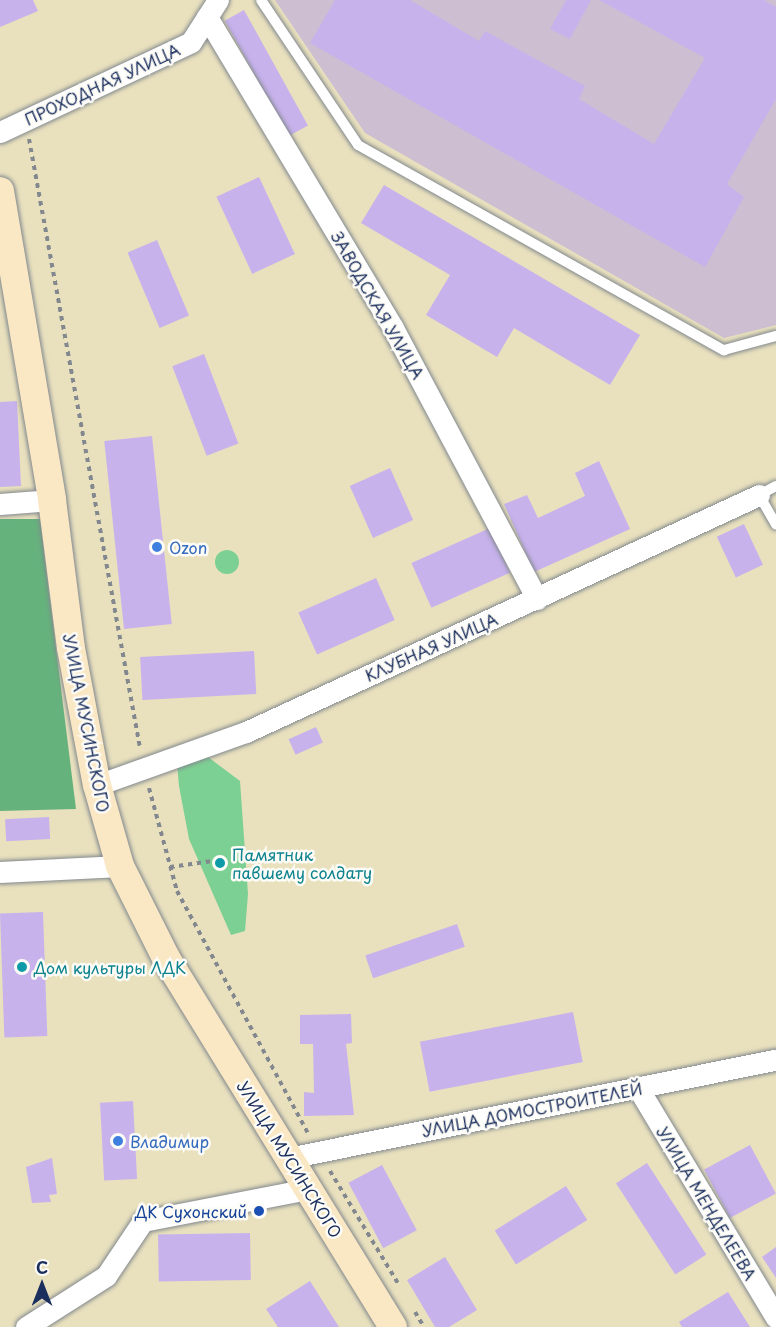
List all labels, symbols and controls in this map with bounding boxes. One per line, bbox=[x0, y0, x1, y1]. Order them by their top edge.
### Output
street label: ПРОХОДНАЯ УЛИЦА bbox=[21, 40, 183, 128]
street label: ЗАВОДСКАЯ УЛИЦА bbox=[328, 228, 428, 382]
place label: Ozon bbox=[169, 537, 207, 557]
marker: Ozon bbox=[150, 540, 164, 554]
street label: КЛУБНАЯ УЛИЦА bbox=[362, 609, 500, 685]
street label: УЛИЦА МУСИНСКОГО bbox=[60, 632, 114, 814]
place label: Памятник павшему солдату bbox=[232, 844, 373, 882]
marker: Памятник павшему солдату bbox=[213, 856, 227, 870]
place label: Дом культуры ЛДК bbox=[34, 957, 188, 977]
marker: Дом культуры ЛДК bbox=[15, 960, 29, 974]
street label: УЛИЦА МУСИНСКОГО bbox=[234, 1077, 346, 1241]
street label: УЛИЦА ДОМОСТРОИТЕЛЕЙ bbox=[420, 1078, 644, 1140]
street label: УЛИЦА МЕНДЕЛЕЕВА bbox=[653, 1122, 761, 1284]
place label: Владимир bbox=[130, 1131, 209, 1151]
marker: Владимир bbox=[111, 1134, 125, 1148]
place label: ДК Сухонский bbox=[133, 1201, 247, 1221]
marker: ДК Сухонский bbox=[252, 1204, 266, 1218]
north arrow bbox=[12, 1255, 72, 1315]
text: С bbox=[36, 1255, 48, 1279]

